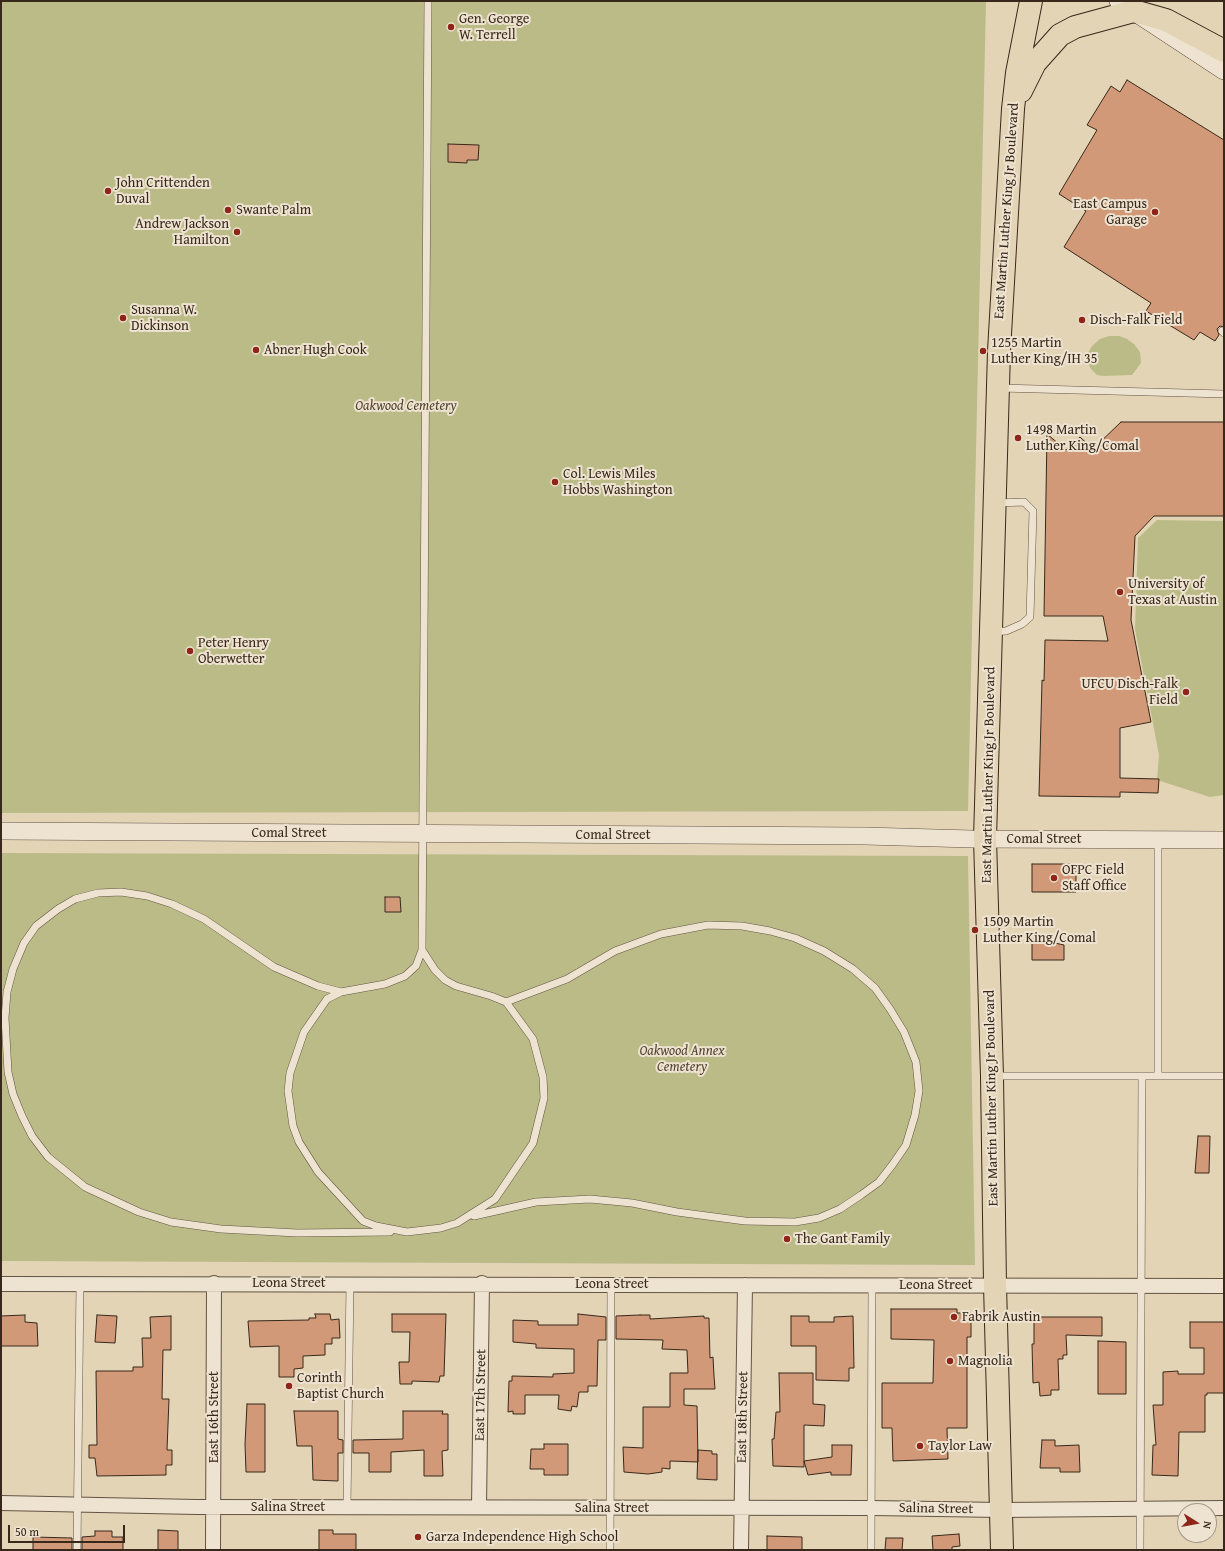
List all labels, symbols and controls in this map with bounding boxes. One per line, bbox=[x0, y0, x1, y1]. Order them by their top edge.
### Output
place label: Gen. George W. Terrell bbox=[459, 11, 529, 44]
marker: Gen. George W. Terrell bbox=[446, 22, 456, 32]
street label: East Martin Luther King Jr Boulevard bbox=[991, 102, 1023, 320]
place label: John Crittenden Duval bbox=[116, 175, 210, 208]
marker: John Crittenden Duval bbox=[103, 186, 113, 196]
place label: East Campus Garage bbox=[1073, 196, 1147, 228]
place label: Swante Palm bbox=[236, 202, 311, 218]
marker: Swante Palm bbox=[223, 205, 233, 215]
marker: East Campus Garage bbox=[1150, 207, 1160, 217]
place label: Andrew Jackson Hamilton bbox=[135, 216, 229, 248]
marker: Andrew Jackson Hamilton bbox=[232, 227, 242, 237]
place label: Susanna W. Dickinson bbox=[131, 302, 197, 334]
place label: Disch-Falk Field bbox=[1090, 312, 1182, 328]
marker: Susanna W. Dickinson bbox=[118, 313, 128, 323]
marker: Disch-Falk Field bbox=[1077, 315, 1087, 325]
place label: 1255 Martin Luther King/IH 35 bbox=[991, 335, 1097, 368]
place label: Abner Hugh Cook bbox=[264, 342, 367, 358]
marker: Abner Hugh Cook bbox=[251, 345, 261, 355]
marker: 1255 Martin Luther King/IH 35 bbox=[978, 346, 988, 356]
park label: Oakwood Cemetery bbox=[355, 398, 457, 414]
place label: 1498 Martin Luther King/Comal bbox=[1026, 422, 1139, 454]
marker: 1498 Martin Luther King/Comal bbox=[1013, 433, 1023, 443]
place label: Col. Lewis Miles Hobbs Washington bbox=[563, 466, 673, 498]
marker: Col. Lewis Miles Hobbs Washington bbox=[550, 477, 560, 487]
place label: University of Texas at Austin bbox=[1128, 576, 1217, 608]
marker: University of Texas at Austin bbox=[1115, 587, 1125, 597]
place label: Peter Henry Oberwetter bbox=[198, 635, 269, 668]
marker: Peter Henry Oberwetter bbox=[185, 646, 195, 656]
street label: East Martin Luther King Jr Boulevard bbox=[979, 667, 999, 883]
place label: UFCU Disch-Falk Field bbox=[1081, 676, 1178, 708]
marker: UFCU Disch-Falk Field bbox=[1181, 687, 1191, 697]
street label: Comal Street bbox=[251, 825, 327, 841]
street label: Comal Street bbox=[575, 827, 651, 843]
street label: Comal Street bbox=[1006, 831, 1082, 847]
place label: OFPC Field Staff Office bbox=[1062, 862, 1127, 894]
marker: OFPC Field Staff Office bbox=[1049, 873, 1059, 883]
place label: 1509 Martin Luther King/Comal bbox=[983, 914, 1096, 946]
marker: 1509 Martin Luther King/Comal bbox=[970, 925, 980, 935]
street label: East Martin Luther King Jr Boulevard bbox=[982, 990, 1002, 1206]
park label: Oakwood Annex Cemetery bbox=[639, 1043, 725, 1076]
place label: The Gant Family bbox=[795, 1231, 890, 1247]
marker: The Gant Family bbox=[782, 1234, 792, 1244]
street label: Leona Street bbox=[252, 1275, 326, 1291]
street label: Leona Street bbox=[575, 1276, 649, 1292]
street label: Leona Street bbox=[899, 1277, 973, 1293]
place label: Fabrik Austin bbox=[962, 1309, 1040, 1325]
marker: Fabrik Austin bbox=[949, 1312, 959, 1322]
street label: East 17th Street bbox=[472, 1349, 490, 1441]
place label: Magnolia bbox=[958, 1353, 1013, 1369]
marker: Magnolia bbox=[945, 1356, 955, 1366]
place label: Corinth Baptist Church bbox=[297, 1370, 384, 1402]
street label: East 16th Street bbox=[206, 1371, 222, 1463]
street label: East 18th Street bbox=[734, 1371, 752, 1463]
marker: Corinth Baptist Church bbox=[284, 1381, 294, 1391]
place label: Taylor Law bbox=[928, 1438, 992, 1454]
marker: Taylor Law bbox=[915, 1441, 925, 1451]
street label: Salina Street bbox=[251, 1499, 325, 1515]
street label: Salina Street bbox=[575, 1500, 649, 1516]
street label: Salina Street bbox=[899, 1500, 973, 1518]
north arrow bbox=[1177, 1503, 1217, 1543]
scale bar bbox=[10, 1517, 127, 1543]
text: N bbox=[1199, 1520, 1216, 1530]
text: 50 m bbox=[15, 1523, 39, 1540]
place label: Garza Independence High School bbox=[426, 1529, 618, 1545]
marker: Garza Independence High School bbox=[413, 1532, 423, 1542]

